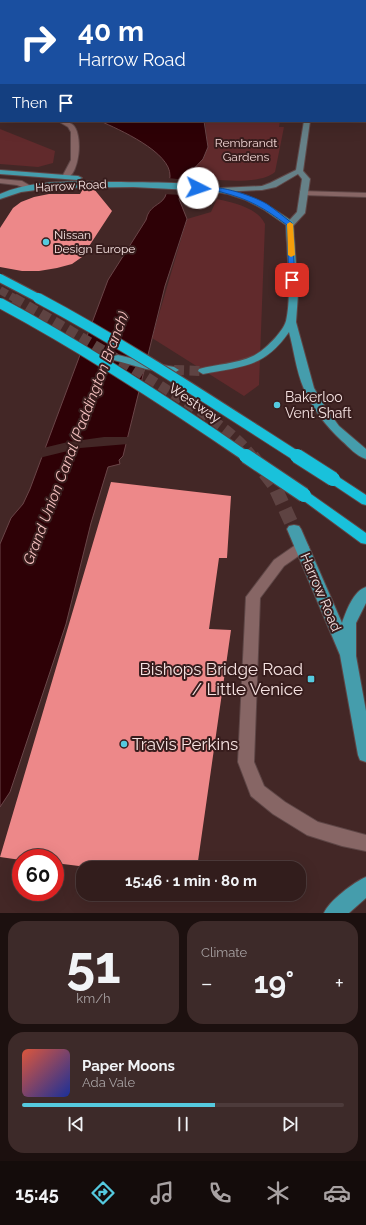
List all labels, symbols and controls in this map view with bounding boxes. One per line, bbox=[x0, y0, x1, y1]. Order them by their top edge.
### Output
text: 40 m bbox=[78, 15, 144, 48]
icon: right bbox=[12, 16, 64, 68]
text: Harrow Road bbox=[78, 49, 186, 70]
icon: arrive bbox=[55, 92, 77, 114]
text: Then bbox=[12, 94, 47, 112]
park label: Rembrandt Gardens bbox=[215, 136, 277, 164]
position arrow bbox=[177, 167, 219, 209]
street label: Harrow Road bbox=[35, 177, 107, 195]
place label: Nissan Design Europe bbox=[54, 228, 135, 256]
marker: Nissan Design Europe bbox=[41, 237, 51, 247]
pin bbox=[275, 263, 309, 297]
icon: arrive bbox=[281, 269, 303, 291]
water label: Grand Union Canal (Paddington Branch) bbox=[19, 309, 133, 567]
street label: Westway bbox=[166, 380, 225, 427]
place label: Bakerloo Vent Shaft bbox=[285, 389, 352, 421]
marker: Bakerloo Vent Shaft bbox=[272, 400, 282, 410]
street label: Harrow Road bbox=[297, 550, 345, 634]
place label: Bishops Bridge Road / Little Venice bbox=[140, 659, 303, 699]
marker: Bishops Bridge Road / Little Venice bbox=[306, 674, 316, 684]
place label: Travis Perkins bbox=[132, 734, 238, 754]
marker: Travis Perkins bbox=[119, 739, 129, 749]
speed limit sign: 60 bbox=[12, 849, 64, 901]
text: 15:46 · 1 min · 80 m bbox=[125, 872, 257, 890]
text: 51 bbox=[66, 934, 121, 995]
text: Climate bbox=[201, 945, 247, 960]
text: 19° bbox=[254, 965, 294, 1000]
text: − bbox=[201, 970, 213, 996]
text: + bbox=[335, 970, 344, 996]
text: km/h bbox=[76, 991, 111, 1006]
text: Paper Moons bbox=[82, 1057, 175, 1075]
text: Ada Vale bbox=[82, 1075, 135, 1090]
icon: previous bbox=[65, 1113, 87, 1135]
icon: pause bbox=[172, 1113, 194, 1135]
icon: next bbox=[279, 1113, 301, 1135]
icon: directions bbox=[89, 1179, 117, 1207]
icon: music bbox=[148, 1179, 176, 1207]
icon: phone bbox=[206, 1179, 234, 1207]
icon: climate bbox=[264, 1179, 292, 1207]
icon: car bbox=[323, 1179, 351, 1207]
text: 15:45 bbox=[15, 1183, 59, 1204]

